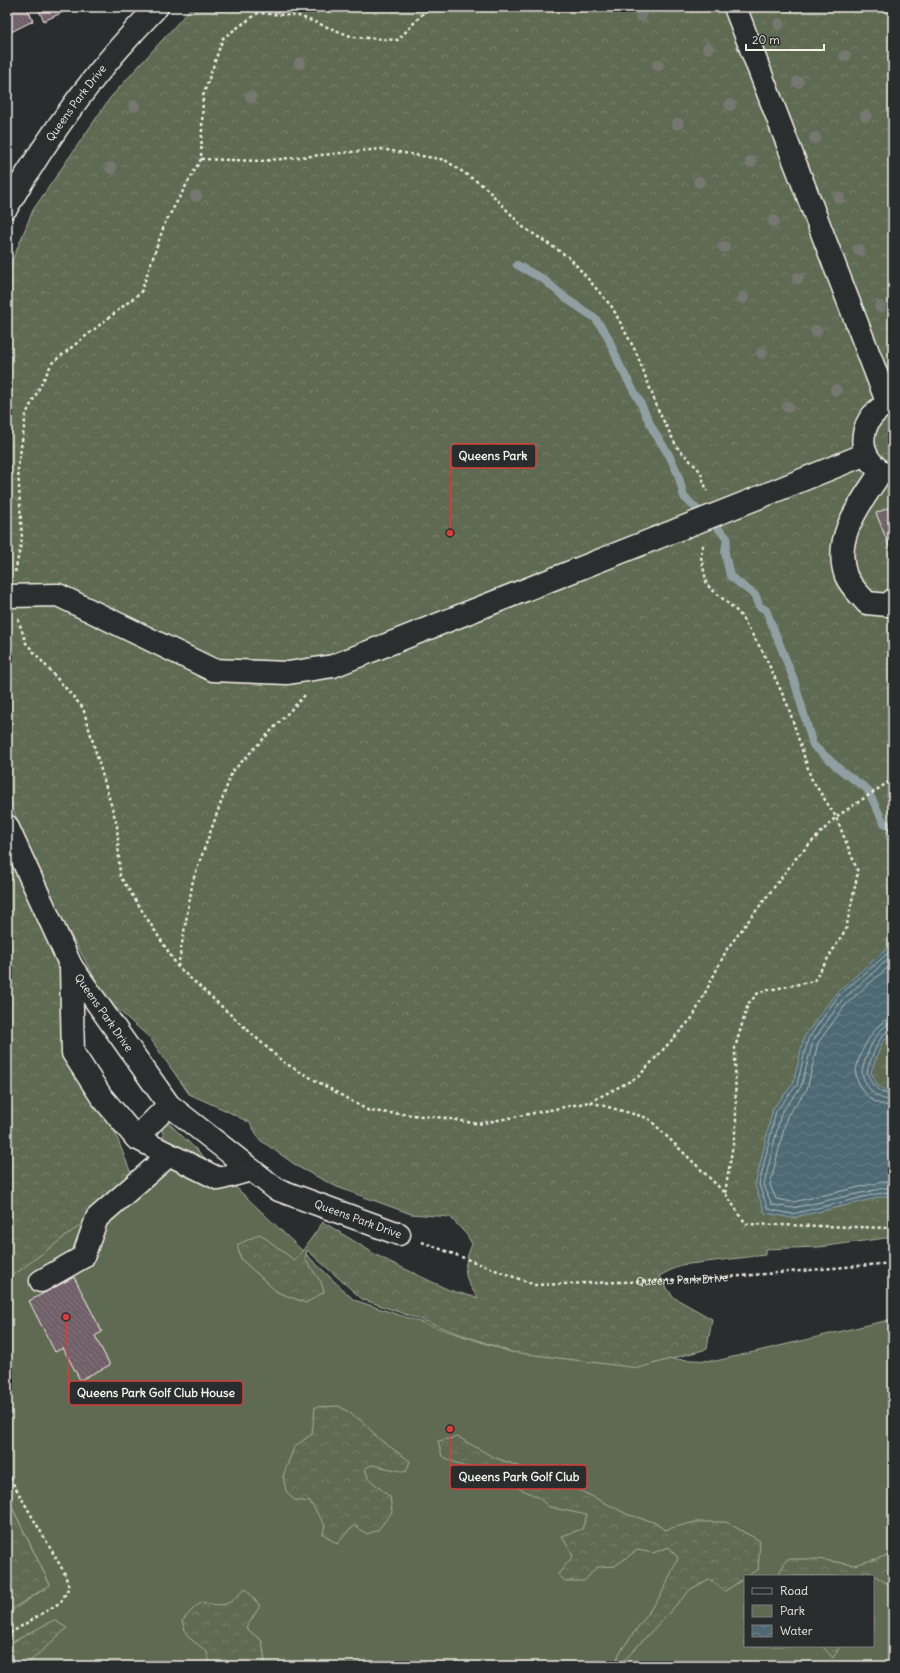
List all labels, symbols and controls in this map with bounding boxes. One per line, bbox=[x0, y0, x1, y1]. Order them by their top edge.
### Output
scale bar bbox=[746, 26, 824, 52]
text: 20 m bbox=[752, 32, 780, 47]
street label: Queens Park Drive bbox=[43, 62, 109, 144]
callout: Queens Park bbox=[451, 444, 536, 468]
text: Queens Park bbox=[459, 448, 528, 463]
street label: Queens Park Drive bbox=[72, 971, 136, 1054]
street label: Queens Park Drive bbox=[312, 1197, 404, 1241]
street label: Queens Park Drive bbox=[636, 1270, 729, 1288]
callout: Queens Park Golf Club House bbox=[69, 1381, 243, 1405]
text: Queens Park Golf Club House bbox=[77, 1385, 236, 1400]
callout: Queens Park Golf Club bbox=[450, 1465, 587, 1489]
text: Queens Park Golf Club bbox=[459, 1469, 580, 1484]
legend bbox=[744, 1575, 874, 1647]
text: Road bbox=[780, 1583, 808, 1598]
text: Park bbox=[780, 1603, 805, 1618]
text: Water bbox=[780, 1623, 813, 1638]

